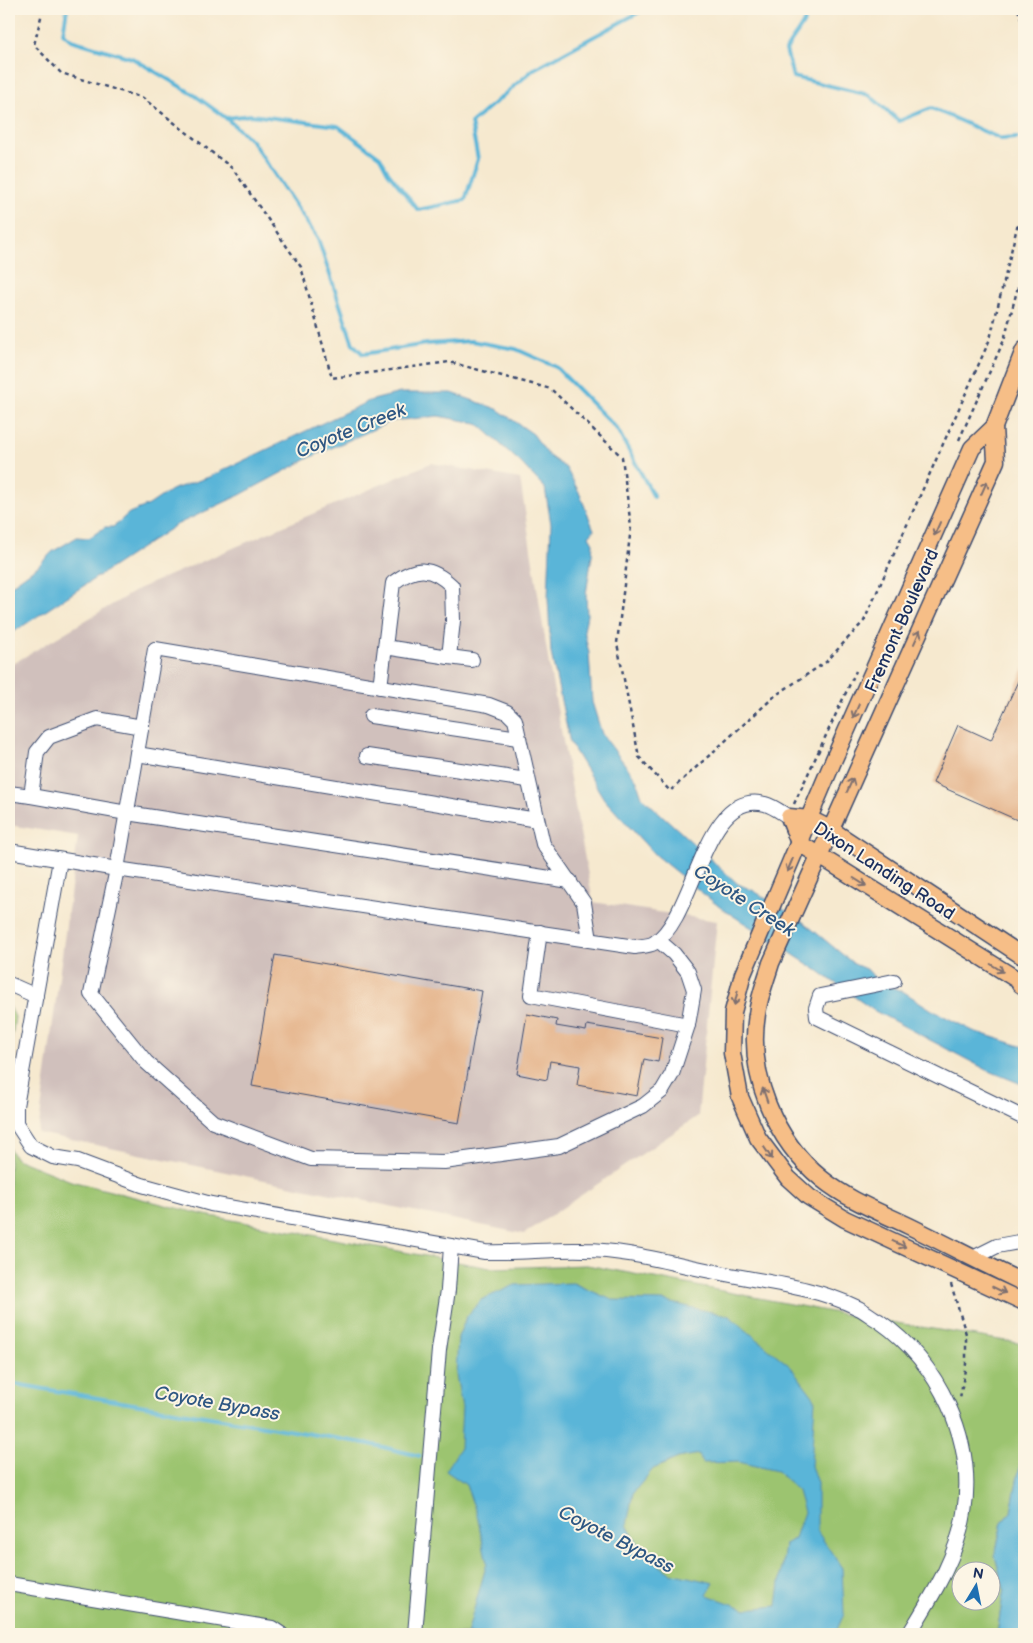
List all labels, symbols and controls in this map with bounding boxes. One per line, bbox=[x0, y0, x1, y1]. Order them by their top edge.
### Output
water label: Coyote Creek bbox=[293, 398, 410, 463]
one-way arrow bbox=[979, 481, 989, 496]
one-way arrow bbox=[931, 521, 941, 536]
street label: Fremont Boulevard bbox=[861, 546, 943, 696]
one-way arrow bbox=[913, 630, 922, 645]
one-way arrow bbox=[850, 703, 860, 718]
one-way arrow bbox=[846, 778, 855, 793]
street label: Dixon Landing Road bbox=[810, 818, 958, 924]
one-way arrow bbox=[784, 857, 794, 872]
water label: Coyote Creek bbox=[689, 860, 800, 943]
one-way arrow bbox=[852, 877, 866, 887]
one-way arrow bbox=[990, 963, 1004, 973]
one-way arrow bbox=[731, 990, 740, 1006]
one-way arrow bbox=[759, 1087, 769, 1103]
one-way arrow bbox=[763, 1145, 773, 1159]
one-way arrow bbox=[891, 1240, 906, 1249]
one-way arrow bbox=[991, 1286, 1006, 1295]
water label: Coyote Bypass bbox=[153, 1382, 282, 1426]
water label: Coyote Bypass bbox=[554, 1501, 678, 1579]
north arrow bbox=[950, 1560, 1000, 1610]
text: N bbox=[972, 1564, 985, 1583]

